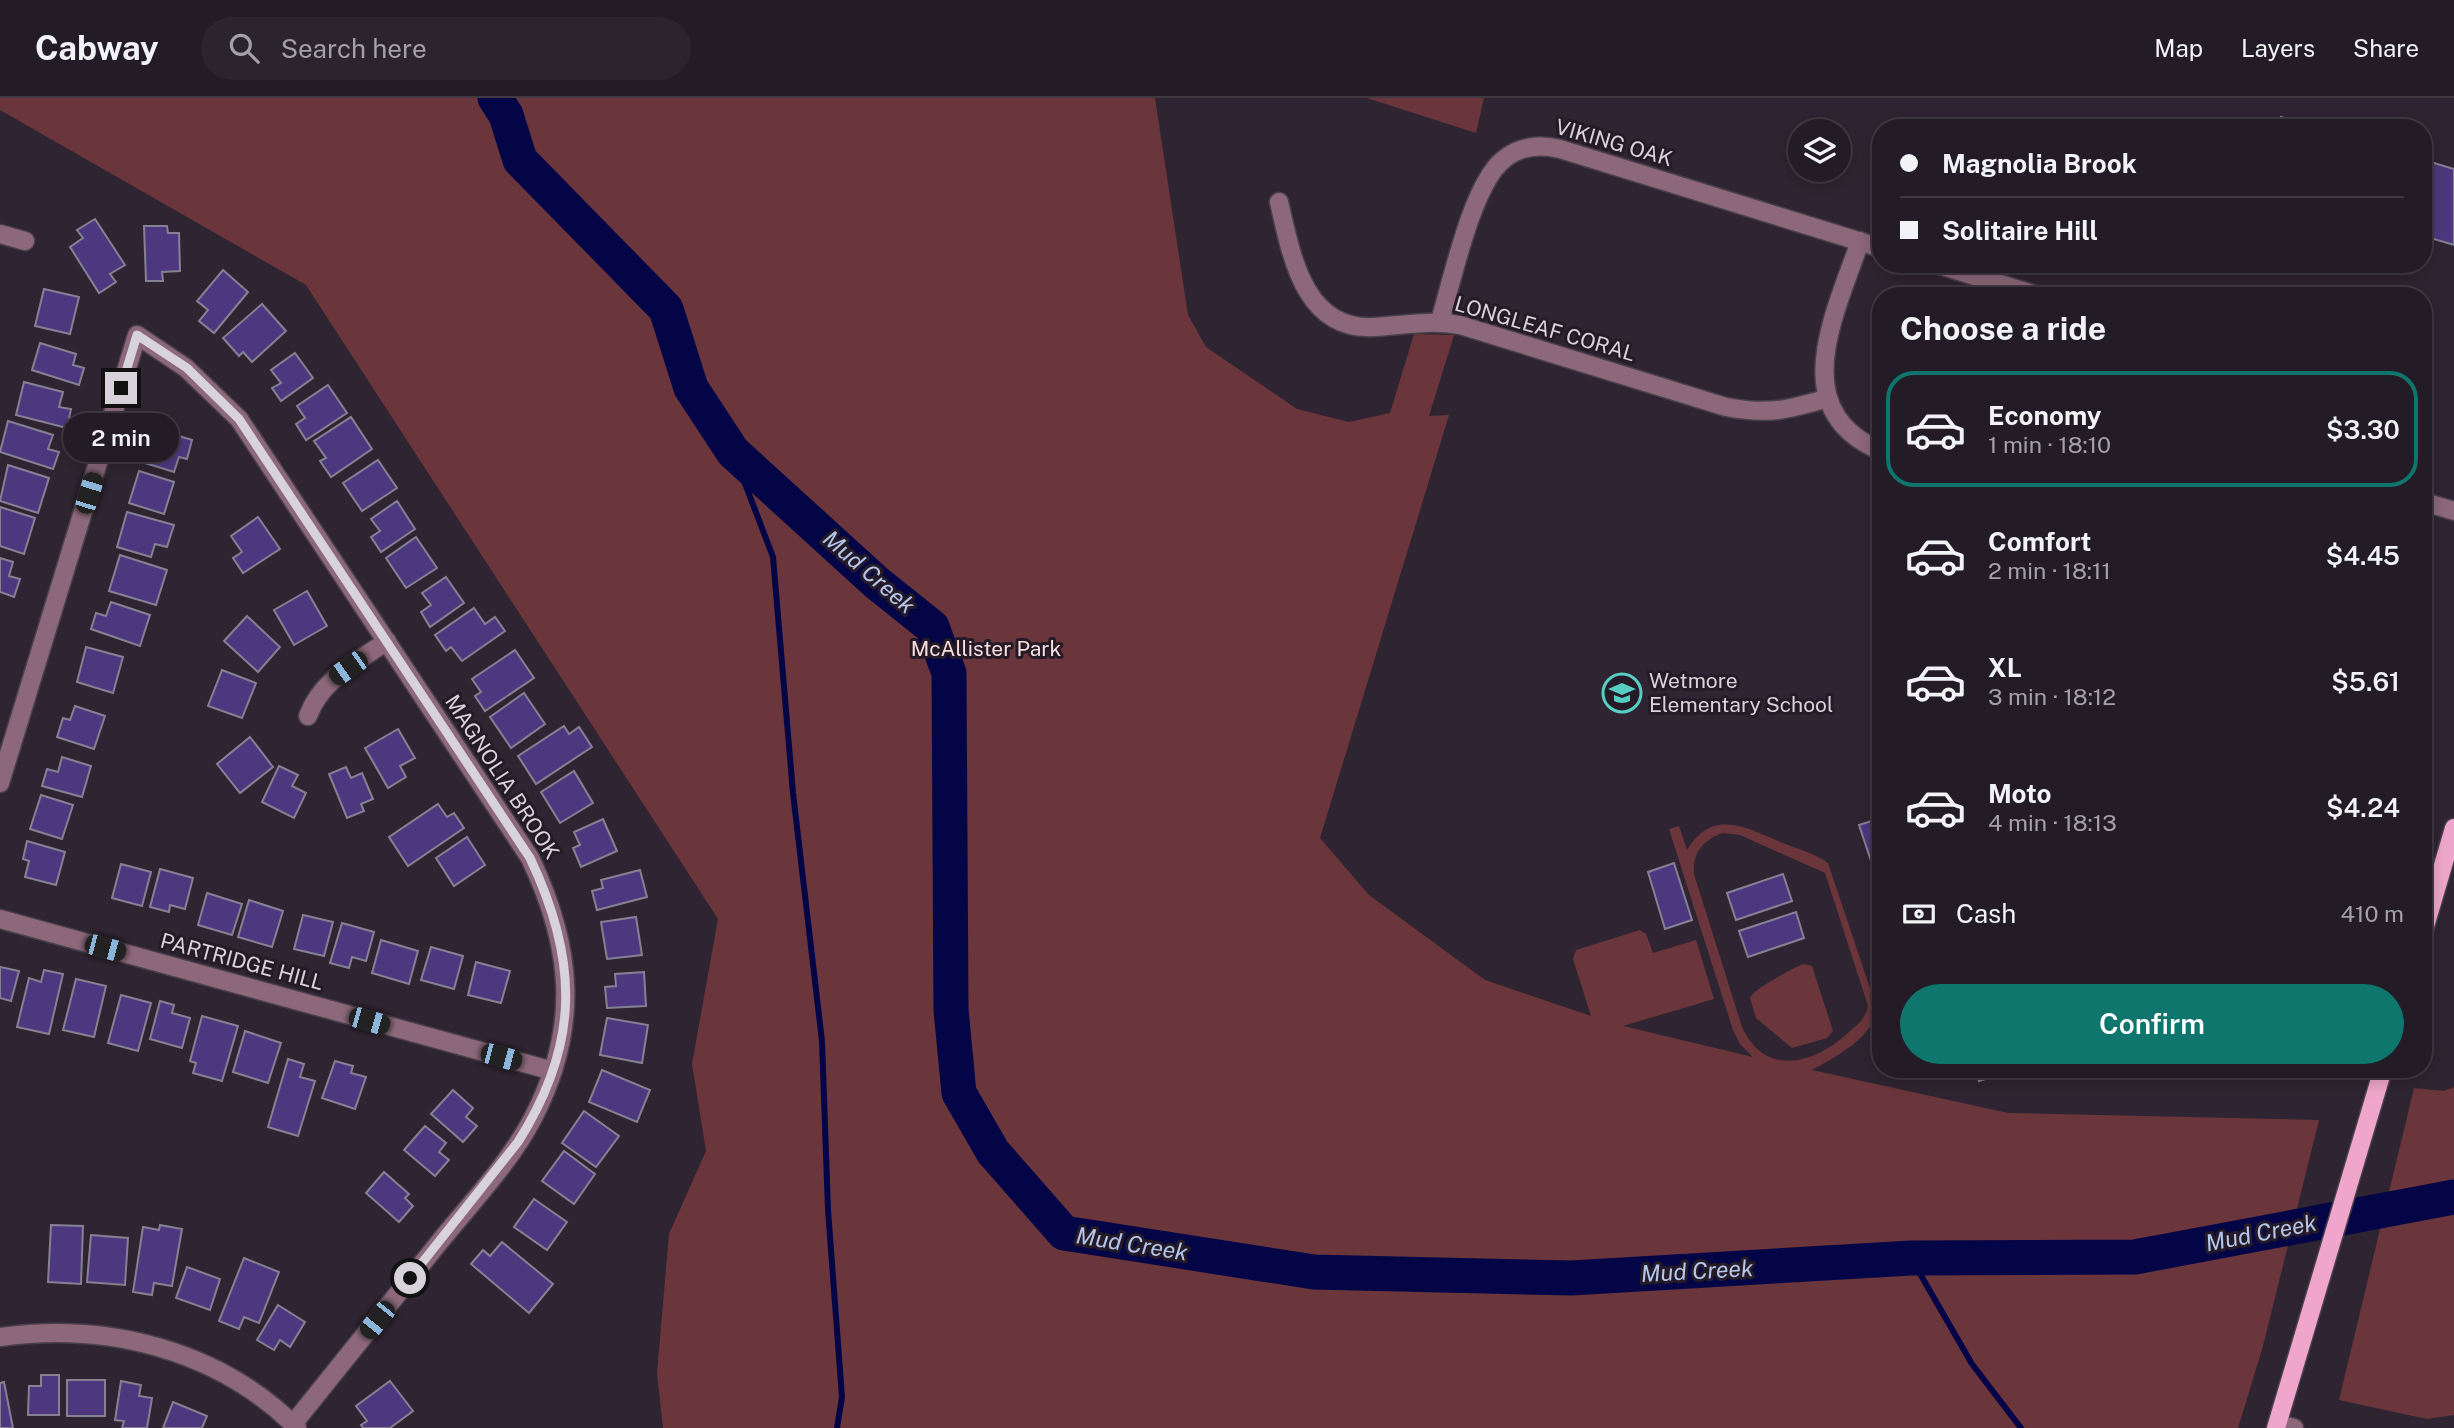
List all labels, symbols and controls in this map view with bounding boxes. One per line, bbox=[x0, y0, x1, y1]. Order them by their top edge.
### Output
search box bbox=[201, 17, 691, 80]
text: Cabway bbox=[35, 29, 159, 67]
icon: search bbox=[225, 29, 263, 67]
text: Search here bbox=[281, 33, 427, 64]
text: Map bbox=[2154, 34, 2203, 62]
text: Layers bbox=[2241, 34, 2315, 62]
text: Share bbox=[2353, 34, 2419, 62]
street label: VIKING OAK bbox=[1553, 114, 1676, 171]
map controls bbox=[1788, 119, 1851, 182]
button: layers bbox=[1788, 119, 1851, 182]
text: Magnolia Brook bbox=[1942, 148, 2137, 179]
text: Solitaire Hill bbox=[1942, 215, 2098, 246]
street label: LONGLEAF CORAL bbox=[1452, 291, 1638, 366]
text: Choose a ride bbox=[1900, 310, 2106, 347]
route end bbox=[105, 372, 137, 404]
icon: car bbox=[1904, 398, 1967, 461]
text: Economy bbox=[1988, 400, 2101, 431]
callout: 2 min bbox=[63, 412, 179, 462]
text: $3.30 bbox=[2326, 414, 2400, 445]
text: 2 min bbox=[91, 424, 151, 451]
text: 1 min · 18:10 bbox=[1988, 431, 2111, 458]
car bbox=[73, 470, 106, 516]
water label: Mud Creek bbox=[818, 524, 921, 619]
icon: car bbox=[1904, 524, 1967, 587]
text: Comfort bbox=[1988, 526, 2091, 557]
text: $4.45 bbox=[2326, 540, 2400, 571]
text: 2 min · 18:11 bbox=[1988, 557, 2111, 584]
park label: McAllister Park bbox=[911, 636, 1061, 661]
car bbox=[325, 647, 372, 689]
icon: car bbox=[1904, 650, 1967, 713]
text: XL bbox=[1988, 652, 2022, 683]
text: $5.61 bbox=[2331, 666, 2400, 697]
place label: Wetmore Elementary School bbox=[1649, 668, 1833, 717]
school or university icon: Wetmore Elementary School bbox=[1601, 672, 1643, 714]
text: 3 min · 18:12 bbox=[1988, 683, 2116, 710]
street label: MAGNOLIA BROOK bbox=[440, 690, 565, 864]
icon: car bbox=[1904, 776, 1967, 839]
text: Moto bbox=[1988, 778, 2051, 809]
text: $4.24 bbox=[2326, 792, 2400, 823]
text: 4 min · 18:13 bbox=[1988, 809, 2117, 836]
icon: cash bbox=[1900, 895, 1938, 933]
text: Cash bbox=[1956, 898, 2016, 929]
text: 410 m bbox=[2341, 900, 2404, 927]
street label: PARTRIDGE HILL bbox=[158, 928, 327, 995]
car bbox=[82, 932, 129, 964]
button: Confirm bbox=[1900, 984, 2404, 1064]
car bbox=[346, 1005, 393, 1037]
car bbox=[478, 1041, 525, 1073]
water label: Mud Creek bbox=[2203, 1208, 2319, 1257]
water label: Mud Creek bbox=[1074, 1221, 1190, 1266]
water label: Mud Creek bbox=[1640, 1254, 1755, 1287]
route start bbox=[394, 1262, 426, 1294]
car bbox=[356, 1297, 399, 1343]

